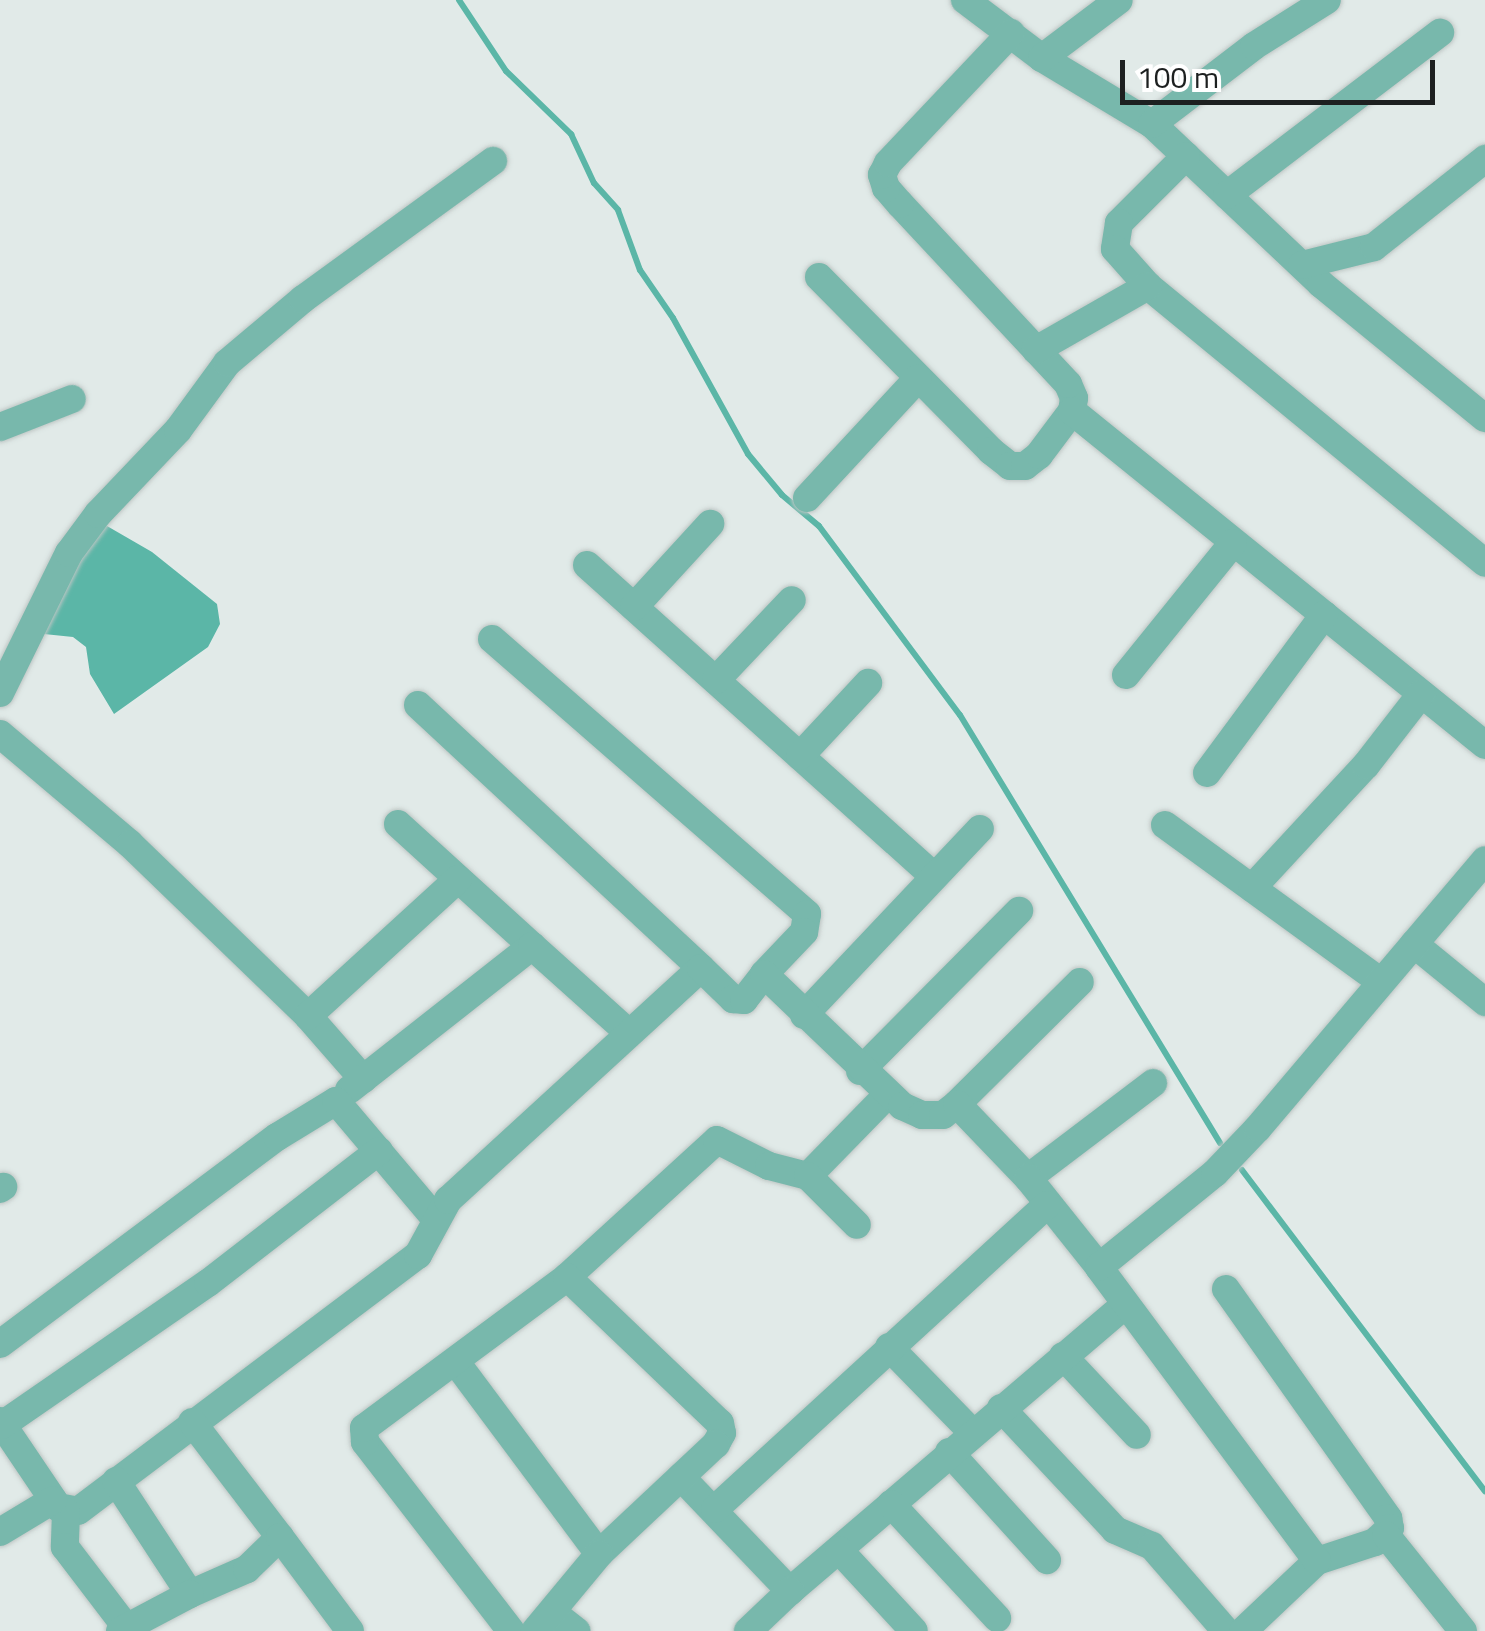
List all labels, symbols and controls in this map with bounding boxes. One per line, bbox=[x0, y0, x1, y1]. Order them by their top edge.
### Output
scale bar bbox=[1125, 40, 1440, 102]
text: 100 m bbox=[1137, 54, 1219, 100]

